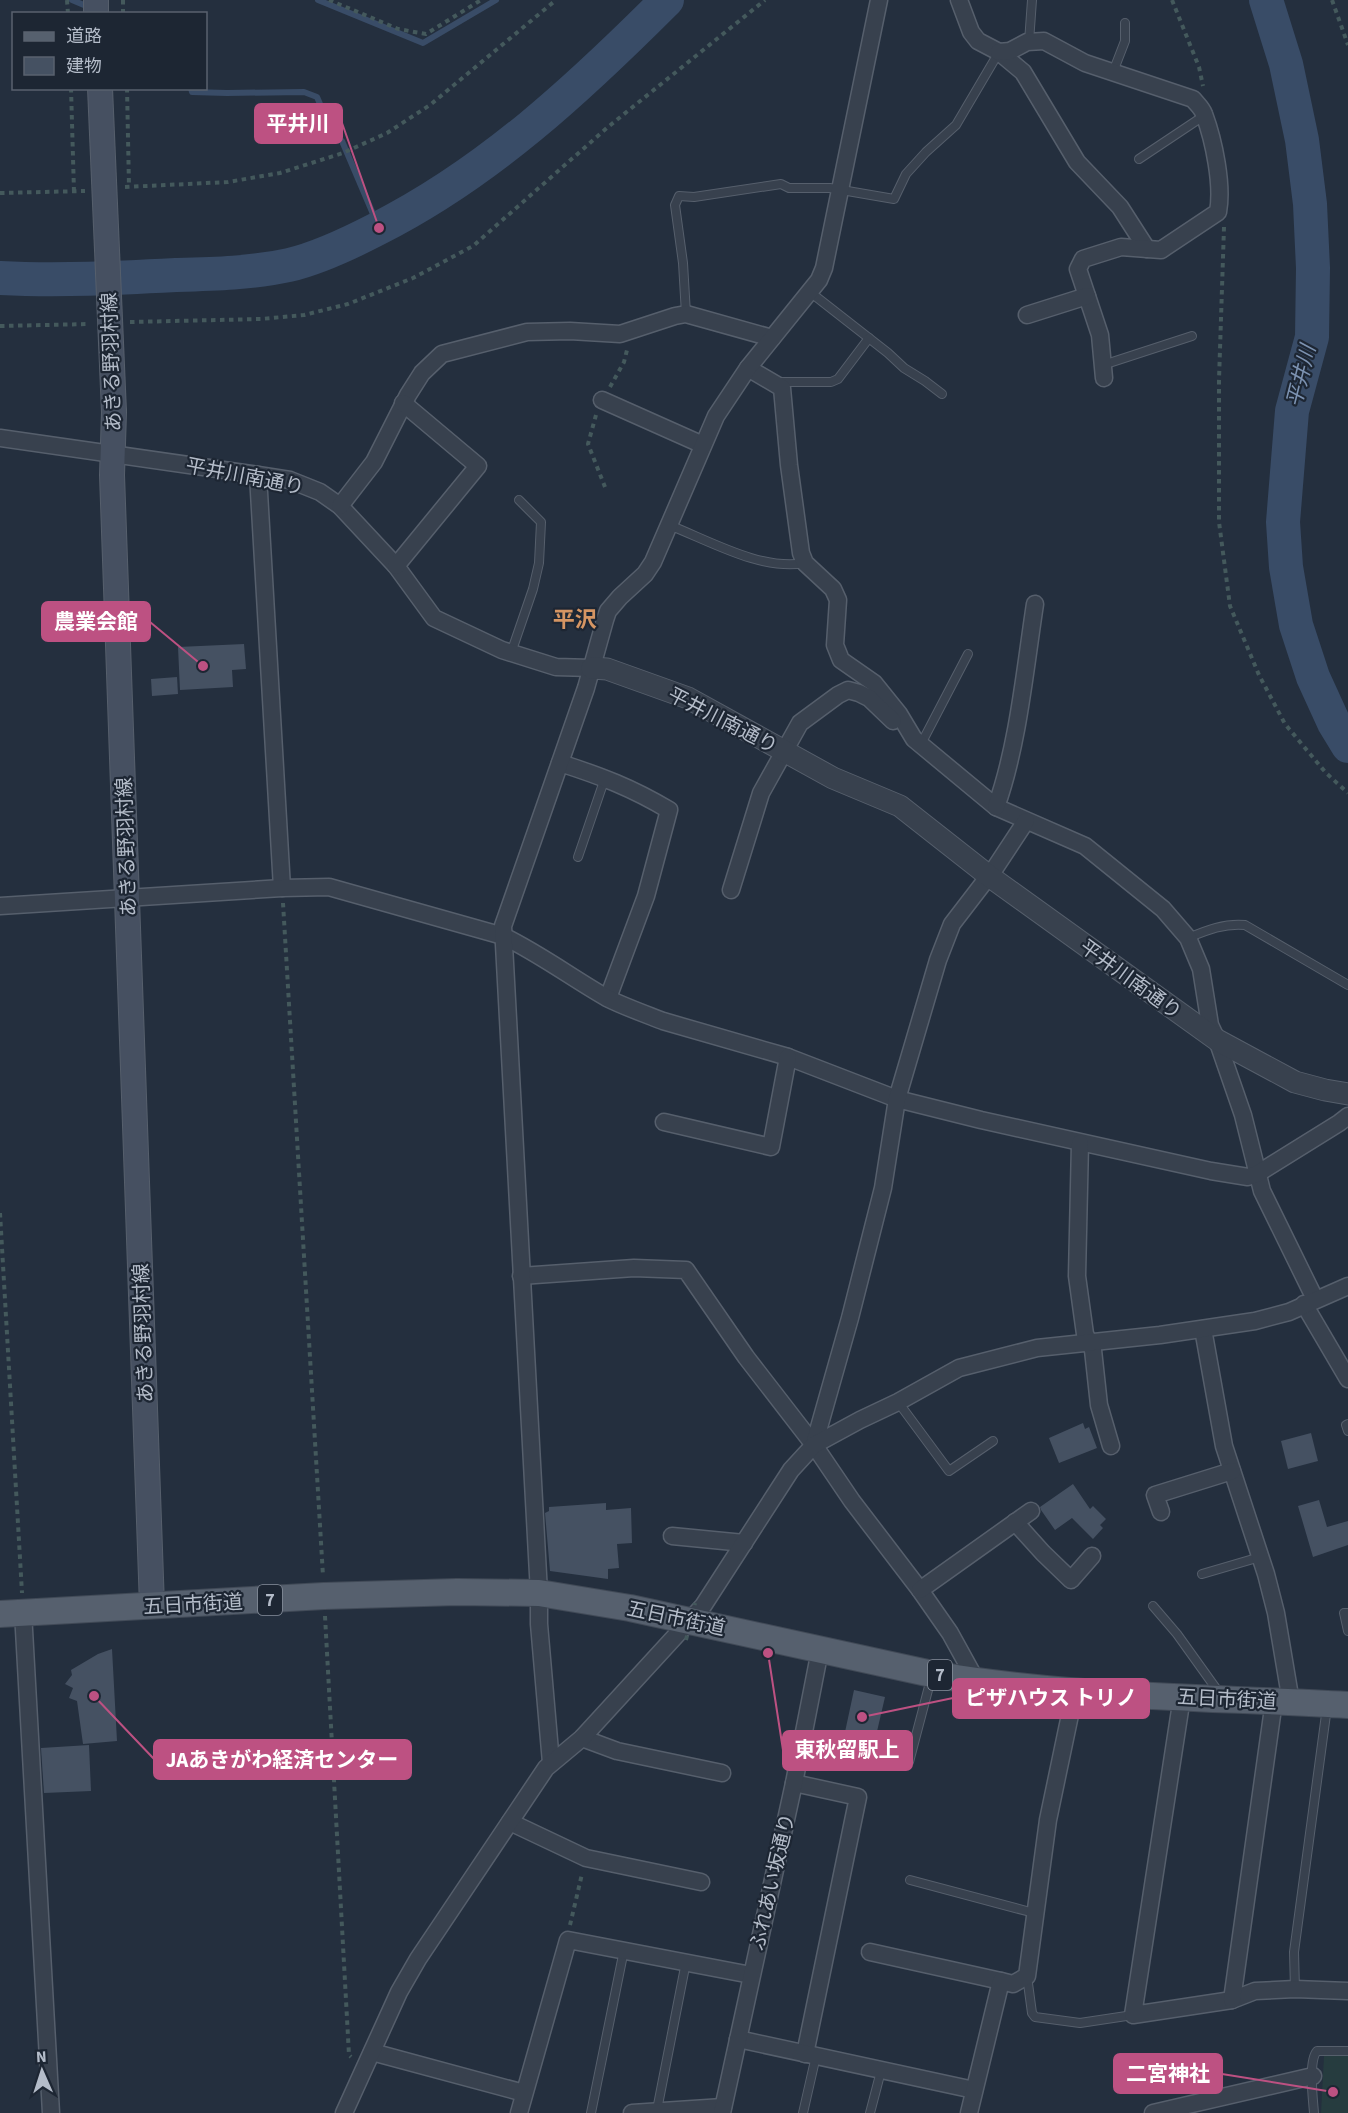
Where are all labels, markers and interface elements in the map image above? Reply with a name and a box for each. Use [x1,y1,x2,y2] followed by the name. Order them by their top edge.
[12,12,207,90] legend
[66,24,102,49] text: 道路
[66,54,102,79] text: 建物
[255,104,342,143] callout: 平井川
[267,109,330,139] text: 平井川
[96,292,128,432] street label: あきる野羽村線
[1279,340,1324,410] water label: 平井川
[183,452,306,502] street label: 平井川南通り
[42,602,150,641] callout: 農業会館
[553,604,597,636] district label: 平沢
[54,607,138,637] text: 農業会館
[663,681,782,761] street label: 平井川南通り
[111,777,143,917] street label: あきる野羽村線
[1074,933,1187,1026] street label: 平井川南通り
[128,1263,160,1403] street label: あきる野羽村線
[258,1585,282,1615] road number: 7
[142,1588,244,1622] street label: 五日市街道
[624,1595,728,1643] street label: 五日市街道
[928,1660,952,1690] road number: 7
[953,1679,1149,1718] callout: ピザハウス トリノ
[965,1683,1137,1713] text: ピザハウス トリノ
[1176,1683,1278,1717] street label: 五日市街道
[783,1731,912,1770] callout: 東秋留駅上
[795,1735,900,1765] text: 東秋留駅上
[154,1740,411,1779] callout: JAあきがわ経済センター
[166,1745,398,1775] text: JAあきがわ経済センター
[744,1811,802,1954] street label: ふれあい坂通り
[12,2041,72,2101] north arrow
[35,2046,47,2068] text: N
[1114,2054,1222,2093] callout: 二宮神社
[1126,2059,1210,2089] text: 二宮神社

